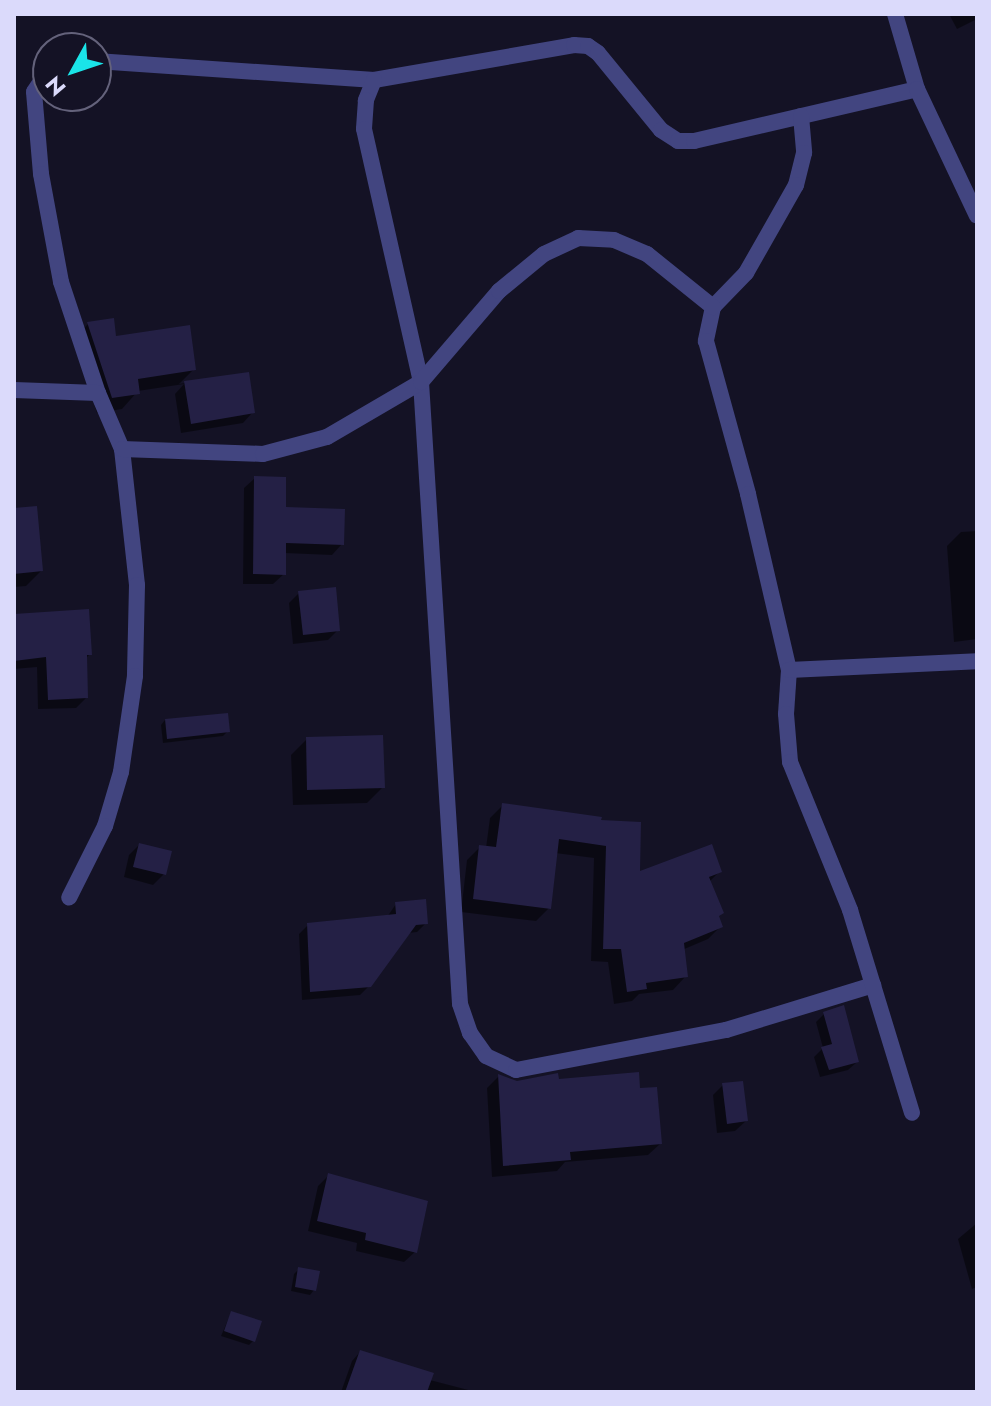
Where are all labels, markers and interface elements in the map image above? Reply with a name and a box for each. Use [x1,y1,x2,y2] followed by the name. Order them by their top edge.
[32,32,112,112] north arrow
[37,69,73,103] text: N

